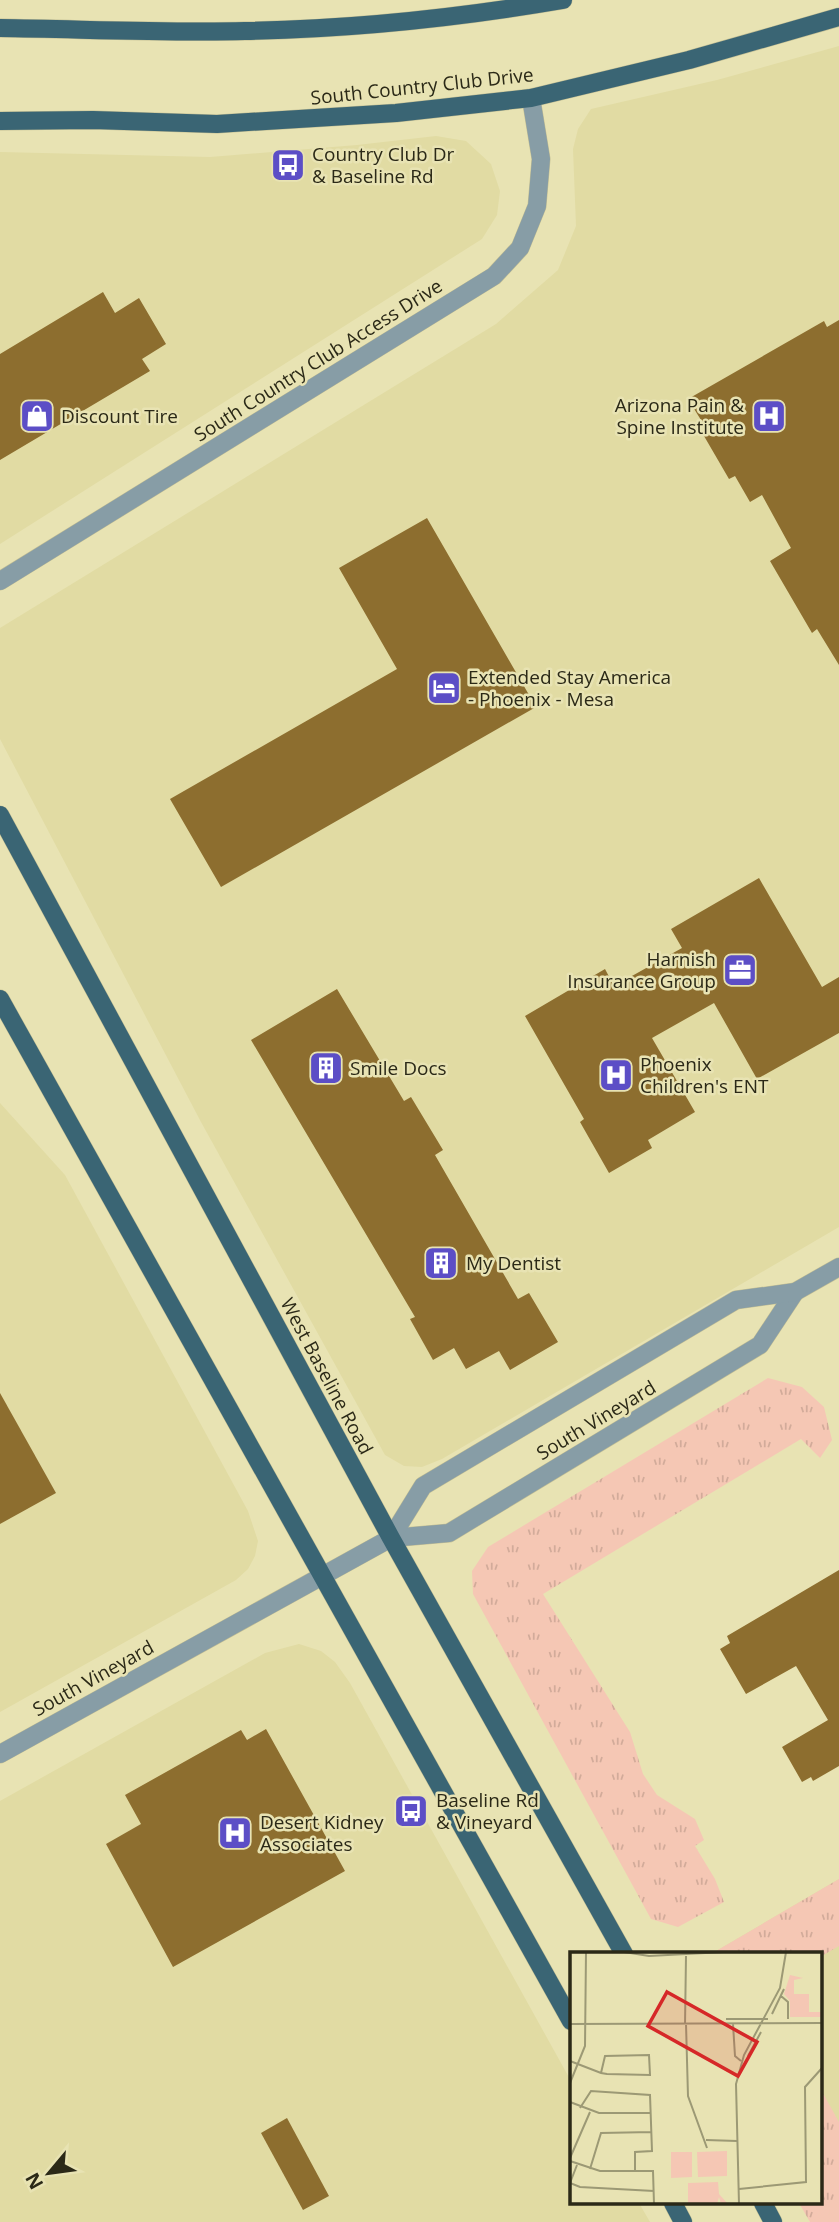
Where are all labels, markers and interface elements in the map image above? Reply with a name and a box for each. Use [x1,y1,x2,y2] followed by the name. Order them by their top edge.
[309,61,535,111] street label: South Country Club Drive
[312,141,454,189] place label: Country Club Dr & Baseline Rd
[269,146,307,184] bus stop icon: Country Club Dr & Baseline Rd
[189,273,447,447] street label: South Country Club Access Drive
[615,392,744,440] place label: Arizona Pain & Spine Institute
[18,397,56,435] shop icon: Discount Tire
[750,397,788,435] hospital icon: Arizona Pain & Spine Institute
[61,403,178,429] place label: Discount Tire
[468,664,671,712] place label: Extended Stay America - Phoenix - Mesa
[425,669,463,707] hotel icon: Extended Stay America - Phoenix - Mesa
[567,946,716,994] place label: Harnish Insurance Group
[721,951,759,989] office icon: Harnish Insurance Group
[307,1049,345,1087] building icon: Smile Docs
[640,1051,769,1099] place label: Phoenix Children's ENT
[350,1055,447,1081] place label: Smile Docs
[597,1056,635,1094] hospital icon: Phoenix Children's ENT
[422,1244,460,1282] building icon: My Dentist
[466,1250,561,1276] place label: My Dentist
[275,1293,379,1459] street label: West Baseline Road
[532,1374,660,1466] street label: South Vineyard
[28,1634,158,1722] street label: South Vineyard
[436,1787,539,1835] place label: Baseline Rd & Vineyard
[392,1792,430,1830] bus stop icon: Baseline Rd & Vineyard
[260,1809,384,1857] place label: Desert Kidney Associates
[216,1814,254,1852] hospital icon: Desert Kidney Associates
[570,1952,822,2204] inset map
[14,2138,84,2208] north arrow
[19,2168,49,2194] text: N

